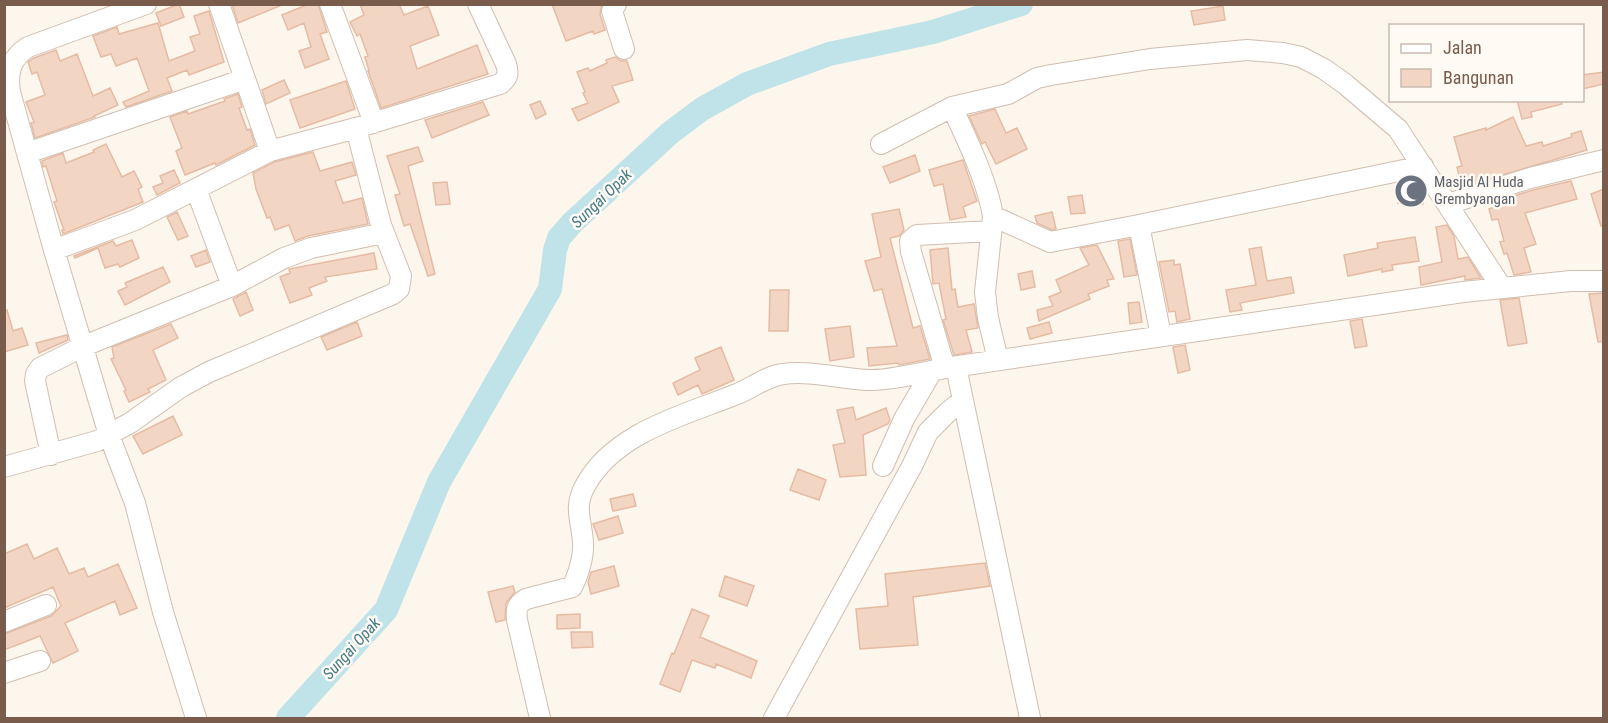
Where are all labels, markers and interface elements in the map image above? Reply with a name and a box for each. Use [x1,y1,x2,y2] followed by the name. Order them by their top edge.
[1389,24,1584,102] legend
[1443,37,1482,58] text: Jalan
[1443,67,1514,88] text: Bangunan
[567,164,636,232] water label: Sungai Opak
[1393,173,1429,209] mosque icon: Masjid Al Huda Grembyangan
[1434,173,1524,208] place label: Masjid Al Huda Grembyangan
[319,613,385,683] water label: Sungai Opak

